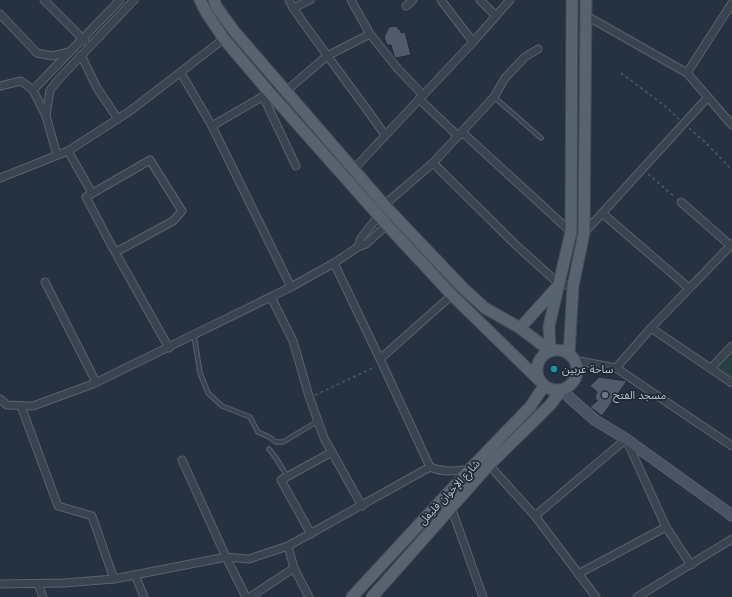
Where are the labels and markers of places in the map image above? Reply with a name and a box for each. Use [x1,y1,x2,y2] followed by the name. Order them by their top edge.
[562,362,614,376] place label: ساحة عربين
[549,364,559,374] marker: ساحة عربين
[613,388,666,403] place label: مسجد الفتح
[600,390,610,400] marker: مسجد الفتح

